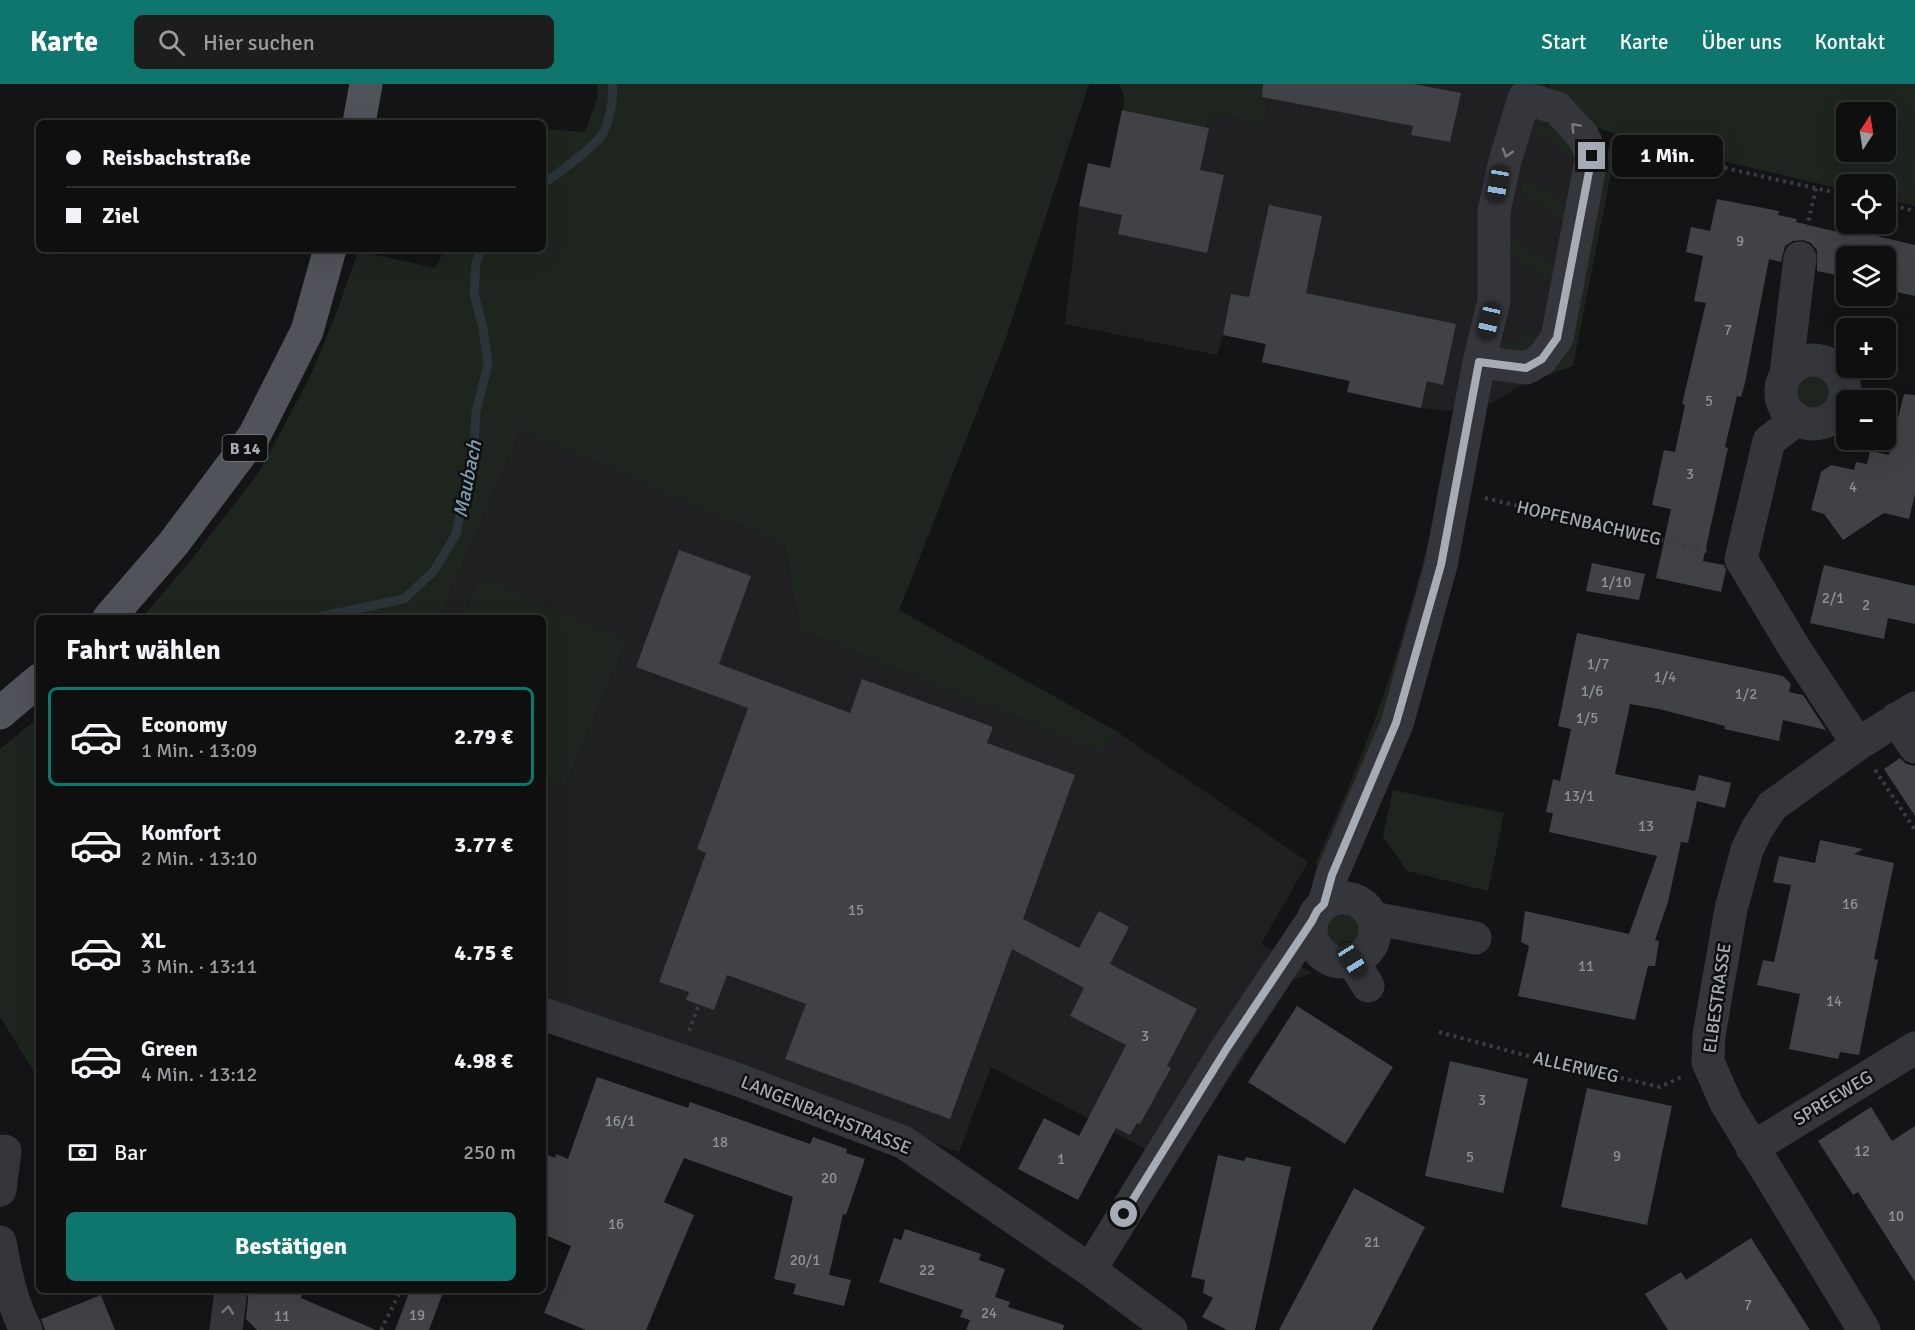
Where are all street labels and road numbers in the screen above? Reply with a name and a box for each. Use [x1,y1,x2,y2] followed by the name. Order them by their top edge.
[222,435,268,461] road number: B 14
[1515,496,1663,550] street label: HOPFENBACHWEG
[1698,942,1736,1054] street label: ELBESTRASSE
[1531,1046,1621,1088] street label: ALLERWEG
[1789,1066,1877,1130] street label: SPREEWEG
[738,1071,914,1159] street label: LANGENBACHSTRASSE

